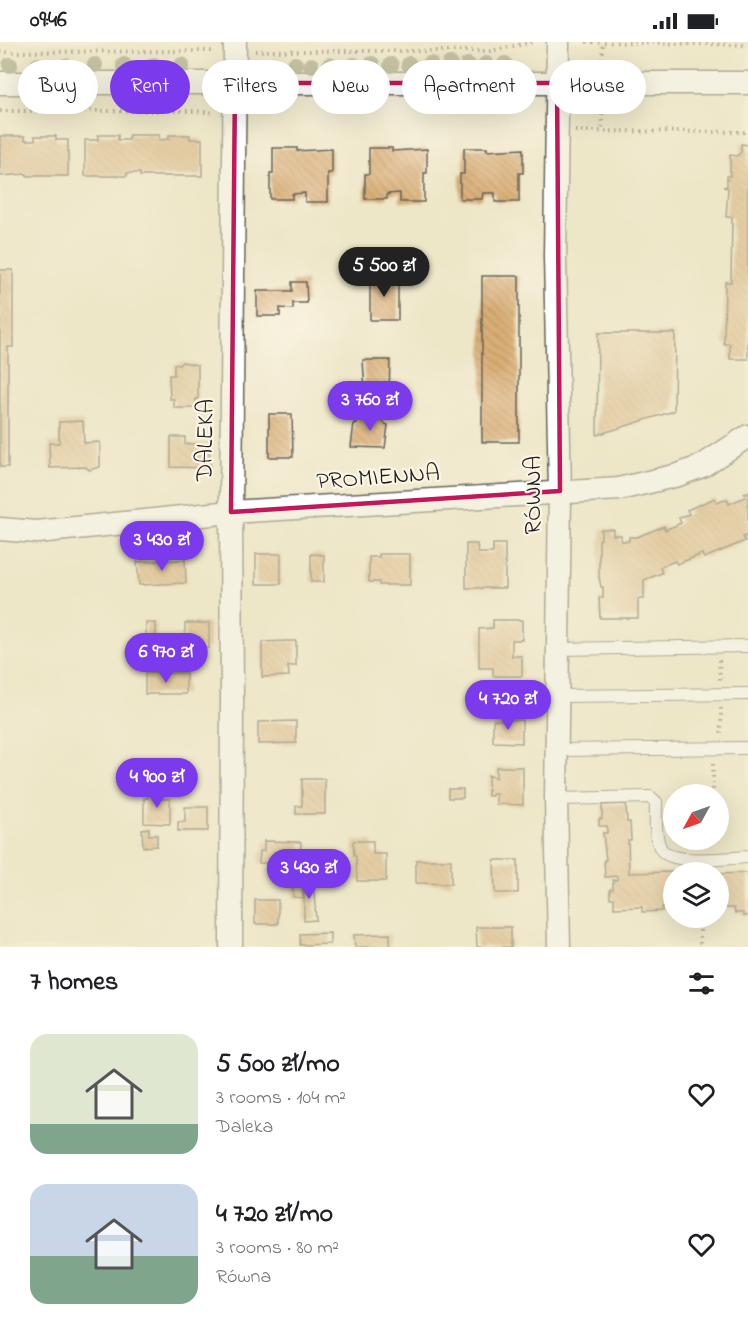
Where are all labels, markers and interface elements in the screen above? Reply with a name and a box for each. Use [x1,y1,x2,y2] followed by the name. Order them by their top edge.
[30,5,67,37] text: 09:46
[18,60,98,114] chip: Buy
[110,60,190,114] chip: Rent
[202,60,299,114] chip: Filters
[311,60,390,114] chip: New
[402,60,537,114] chip: Apartment
[549,60,646,114] chip: House
[322,247,446,298] pin: 5 500 zł
[352,252,416,281] text: 5 500 zł
[308,381,432,432] pin: 3 760 zł
[342,386,398,415] text: 3 760 zł
[188,399,225,482] street label: DALEKA
[517,456,552,534] street label: RÓWNA
[315,457,441,500] street label: PROMIENNA
[100,521,224,572] pin: 3 430 zł
[134,526,190,555] text: 3 430 zł
[104,633,228,684] pin: 6 970 zł
[139,638,193,667] text: 6 970 zł
[446,680,570,731] pin: 4 720 zł
[479,685,537,714] text: 4 720 zł
[95,758,219,809] pin: 4 900 zł
[130,763,184,792] text: 4 900 zł
[663,784,729,850] north arrow
[663,784,729,928] map controls
[247,849,371,900] pin: 3 430 zł
[281,854,337,883] text: 3 430 zł
[663,862,729,928] button: layers
[30,964,118,1002] text: 7 homes
[685,967,718,1000] icon: filters
[216,1046,340,1084] text: 5 500 zł/mo
[78,1058,150,1130] icon: home
[685,1078,718,1111] icon: heart
[216,1084,346,1113] text: 3 rooms · 104 m²
[216,1113,273,1142] text: Daleka
[216,1196,333,1234] text: 4 720 zł/mo
[78,1208,150,1280] icon: home
[685,1228,718,1261] icon: heart
[216,1234,339,1263] text: 3 rooms · 80 m²
[216,1263,271,1292] text: Równa

